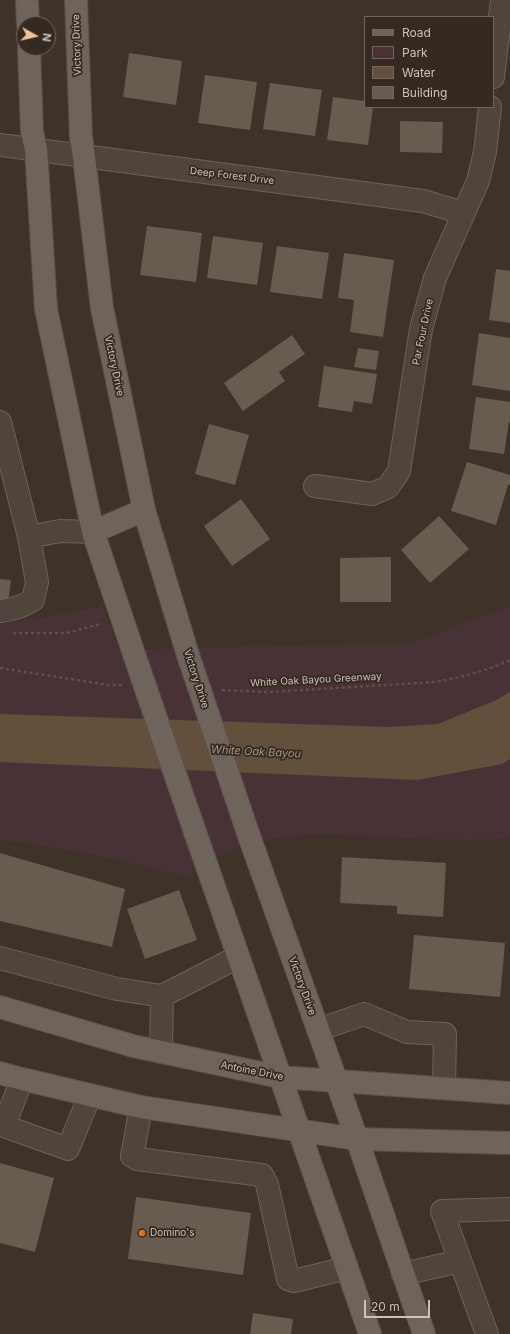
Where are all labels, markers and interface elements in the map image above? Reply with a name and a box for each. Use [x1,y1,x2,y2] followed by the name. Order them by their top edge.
[70,14,84,76] street label: Victory Drive
[16,16,56,56] north arrow
[364,16,494,108] legend
[402,25,431,40] text: Road
[39,32,54,43] text: N
[402,45,428,60] text: Park
[402,65,435,80] text: Water
[402,85,447,100] text: Building
[189,165,275,187] street label: Deep Forest Drive
[410,298,436,366] street label: Par Four Drive
[102,335,126,397] street label: Victory Drive
[181,648,211,710] street label: Victory Drive
[250,671,382,689] street label: White Oak Bayou Greenway
[211,743,301,761] water label: White Oak Bayou
[286,955,318,1017] street label: Victory Drive
[220,1059,284,1083] street label: Antoine Drive
[150,1227,194,1239] place label: Domino's
[137,1228,147,1238] marker: Domino's
[366,1292,432,1318] scale bar
[371,1299,400,1314] text: 20 m

